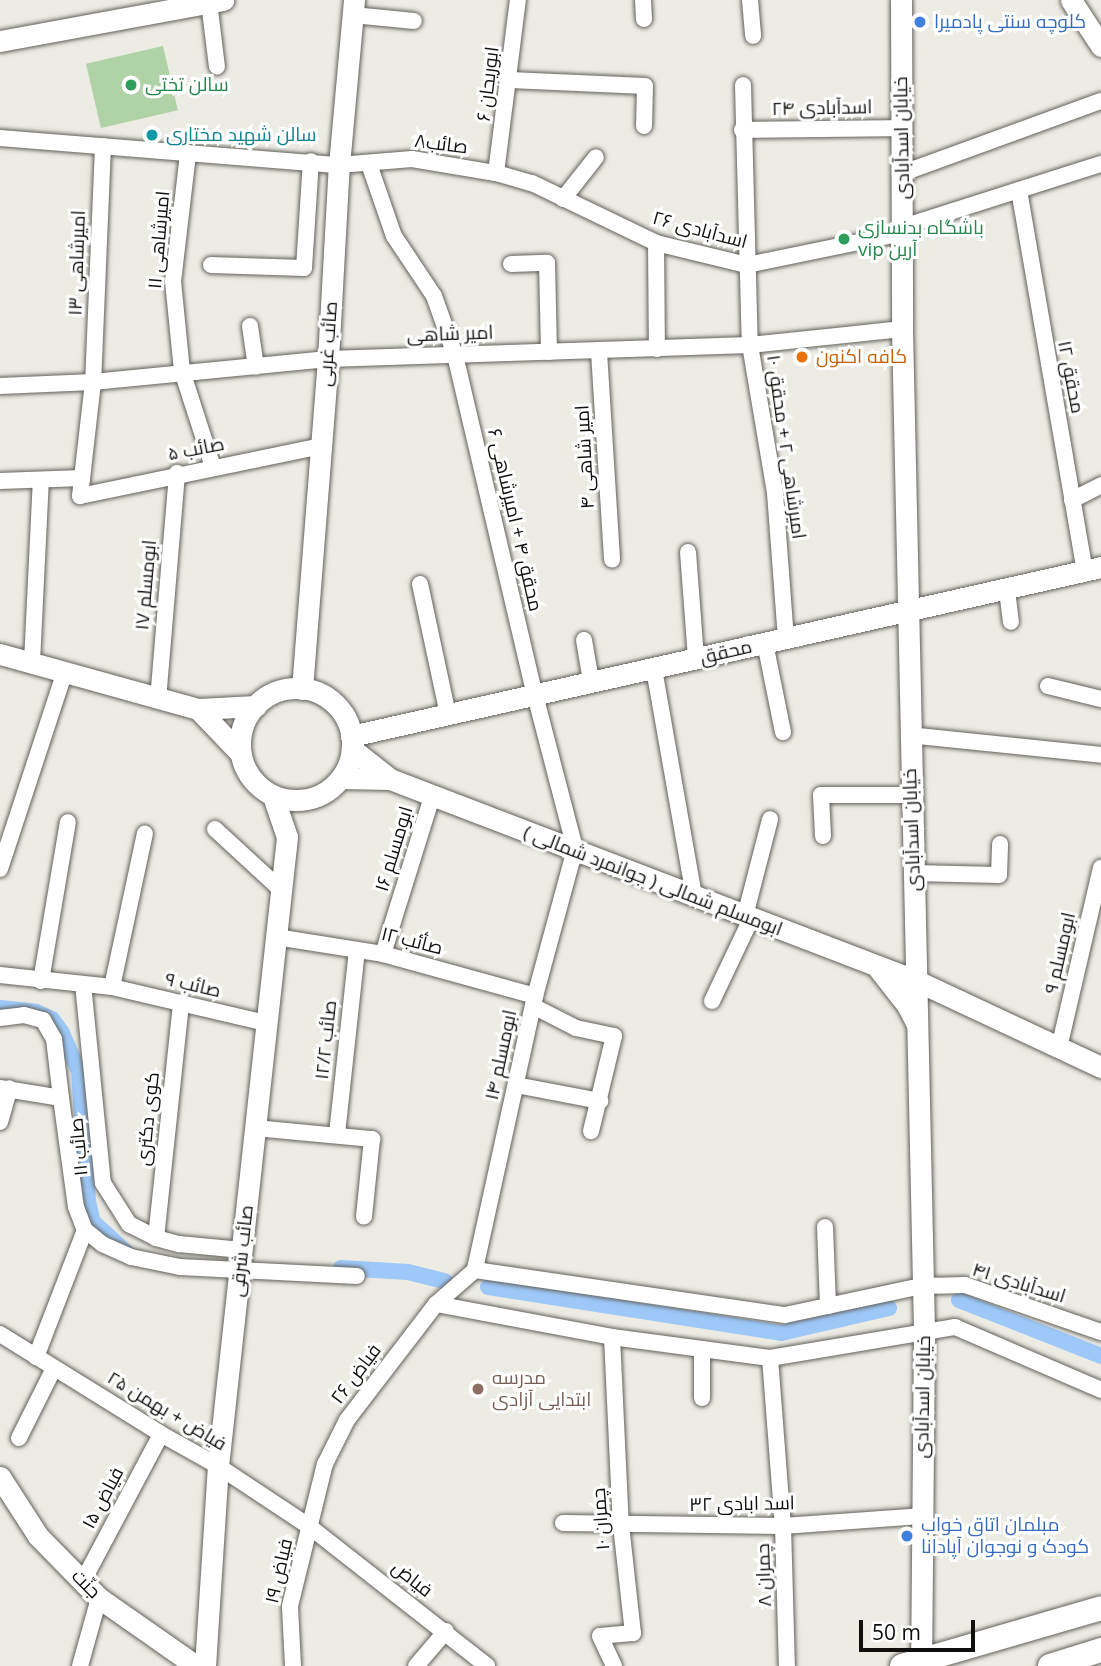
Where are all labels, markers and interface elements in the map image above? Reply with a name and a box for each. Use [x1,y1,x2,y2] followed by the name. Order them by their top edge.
[934,11,1086,33] place label: کلوچه سنتی پادمیرا
[912,14,928,30] marker: کلوچه سنتی پادمیرا
[472,45,504,123] street label: ابوریحان ۶
[145,74,229,96] place label: سالن تختی
[890,76,914,200] street label: خیابان اسدآبادی
[123,77,139,93] marker: سالن تختی
[772,96,872,120] street label: اسدآبادی ۲۴
[166,124,317,146] place label: سالن شهید مختاری
[144,127,160,143] marker: سالن شهید مختاری
[413,129,469,159] street label: صائب۸
[143,190,175,290] street label: امیرشاهی ۱۱
[650,206,750,254] street label: اسدآبادی ۲۶
[64,210,90,316] street label: امیرشاهی ۱۳
[858,217,984,261] place label: باشگاه بدنسازی vip آرین
[836,231,852,247] marker: باشگاه بدنسازی vip آرین
[314,301,342,387] street label: صائب غربی
[406,321,494,347] street label: امیر شاهی
[1053,339,1089,415] street label: محقق ۱۲
[816,346,907,368] place label: کافه اکنون
[794,349,810,365] marker: کافه اکنون
[762,353,810,541] street label: امیرشاهی ۲ + محقق ۱۰
[571,404,599,510] street label: امیر شاهی ۴
[483,426,547,614] street label: محقق ۴ + امیرشاهی ۶
[166,432,226,466] street label: صائب ۵
[131,539,161,631] street label: ابومسلم ۱۷
[698,635,754,669] street label: محقق
[898,768,926,892] street label: خیابان اسدآبادی
[370,804,418,894] street label: ابومسلم ۱۶
[520,821,786,941] street label: ابومسلم شمالی ( جوانمرد شمالی )
[1040,910,1080,996] street label: ابومسلم ۹
[379,922,445,960] street label: صأئب ۱۲
[163,968,223,1002] street label: صائب ۹
[311,999,341,1081] street label: صائب ۱۲/۲
[480,1008,522,1102] street label: ابومسلم ۱۴
[132,1071,164,1167] street label: کوی دکتری
[65,1117,93,1177] street label: صائب ۱۱
[226,1204,258,1298] street label: صائب شرقی
[970,1258,1068,1308] street label: اسدآبادی ۴۱
[911,1335,935,1459] street label: خیابان اسدآبادی
[326,1339,386,1409] street label: فیاض ۲۶
[103,1366,231,1456] street label: فیاض + بهمن ۲۵
[492,1367,591,1411] place label: مدرسه ابتدایی آزادی
[470,1381,486,1397] marker: مدرسه ابتدایی آزادی
[77,1463,129,1533] street label: فیاض ۱۵
[587,1487,615,1551] street label: چمران ۱۰
[689,1492,795,1516] street label: اسد ابادی ۳۲
[921,1514,1089,1558] place label: مبلمان اتاق خواب کودک و نوجوان آپادانا
[899,1528,915,1544] marker: مبلمان اتاق خواب کودک و نوجوان آپادانا
[260,1536,298,1606] street label: فیاض ۱۹
[751,1543,777,1607] street label: چمران ۸
[387,1556,437,1602] street label: فیاض
[67,1565,105,1603] street label: جنّت
[863,1606,978,1650] scale bar
[872,1618,921,1646] text: 50 m

